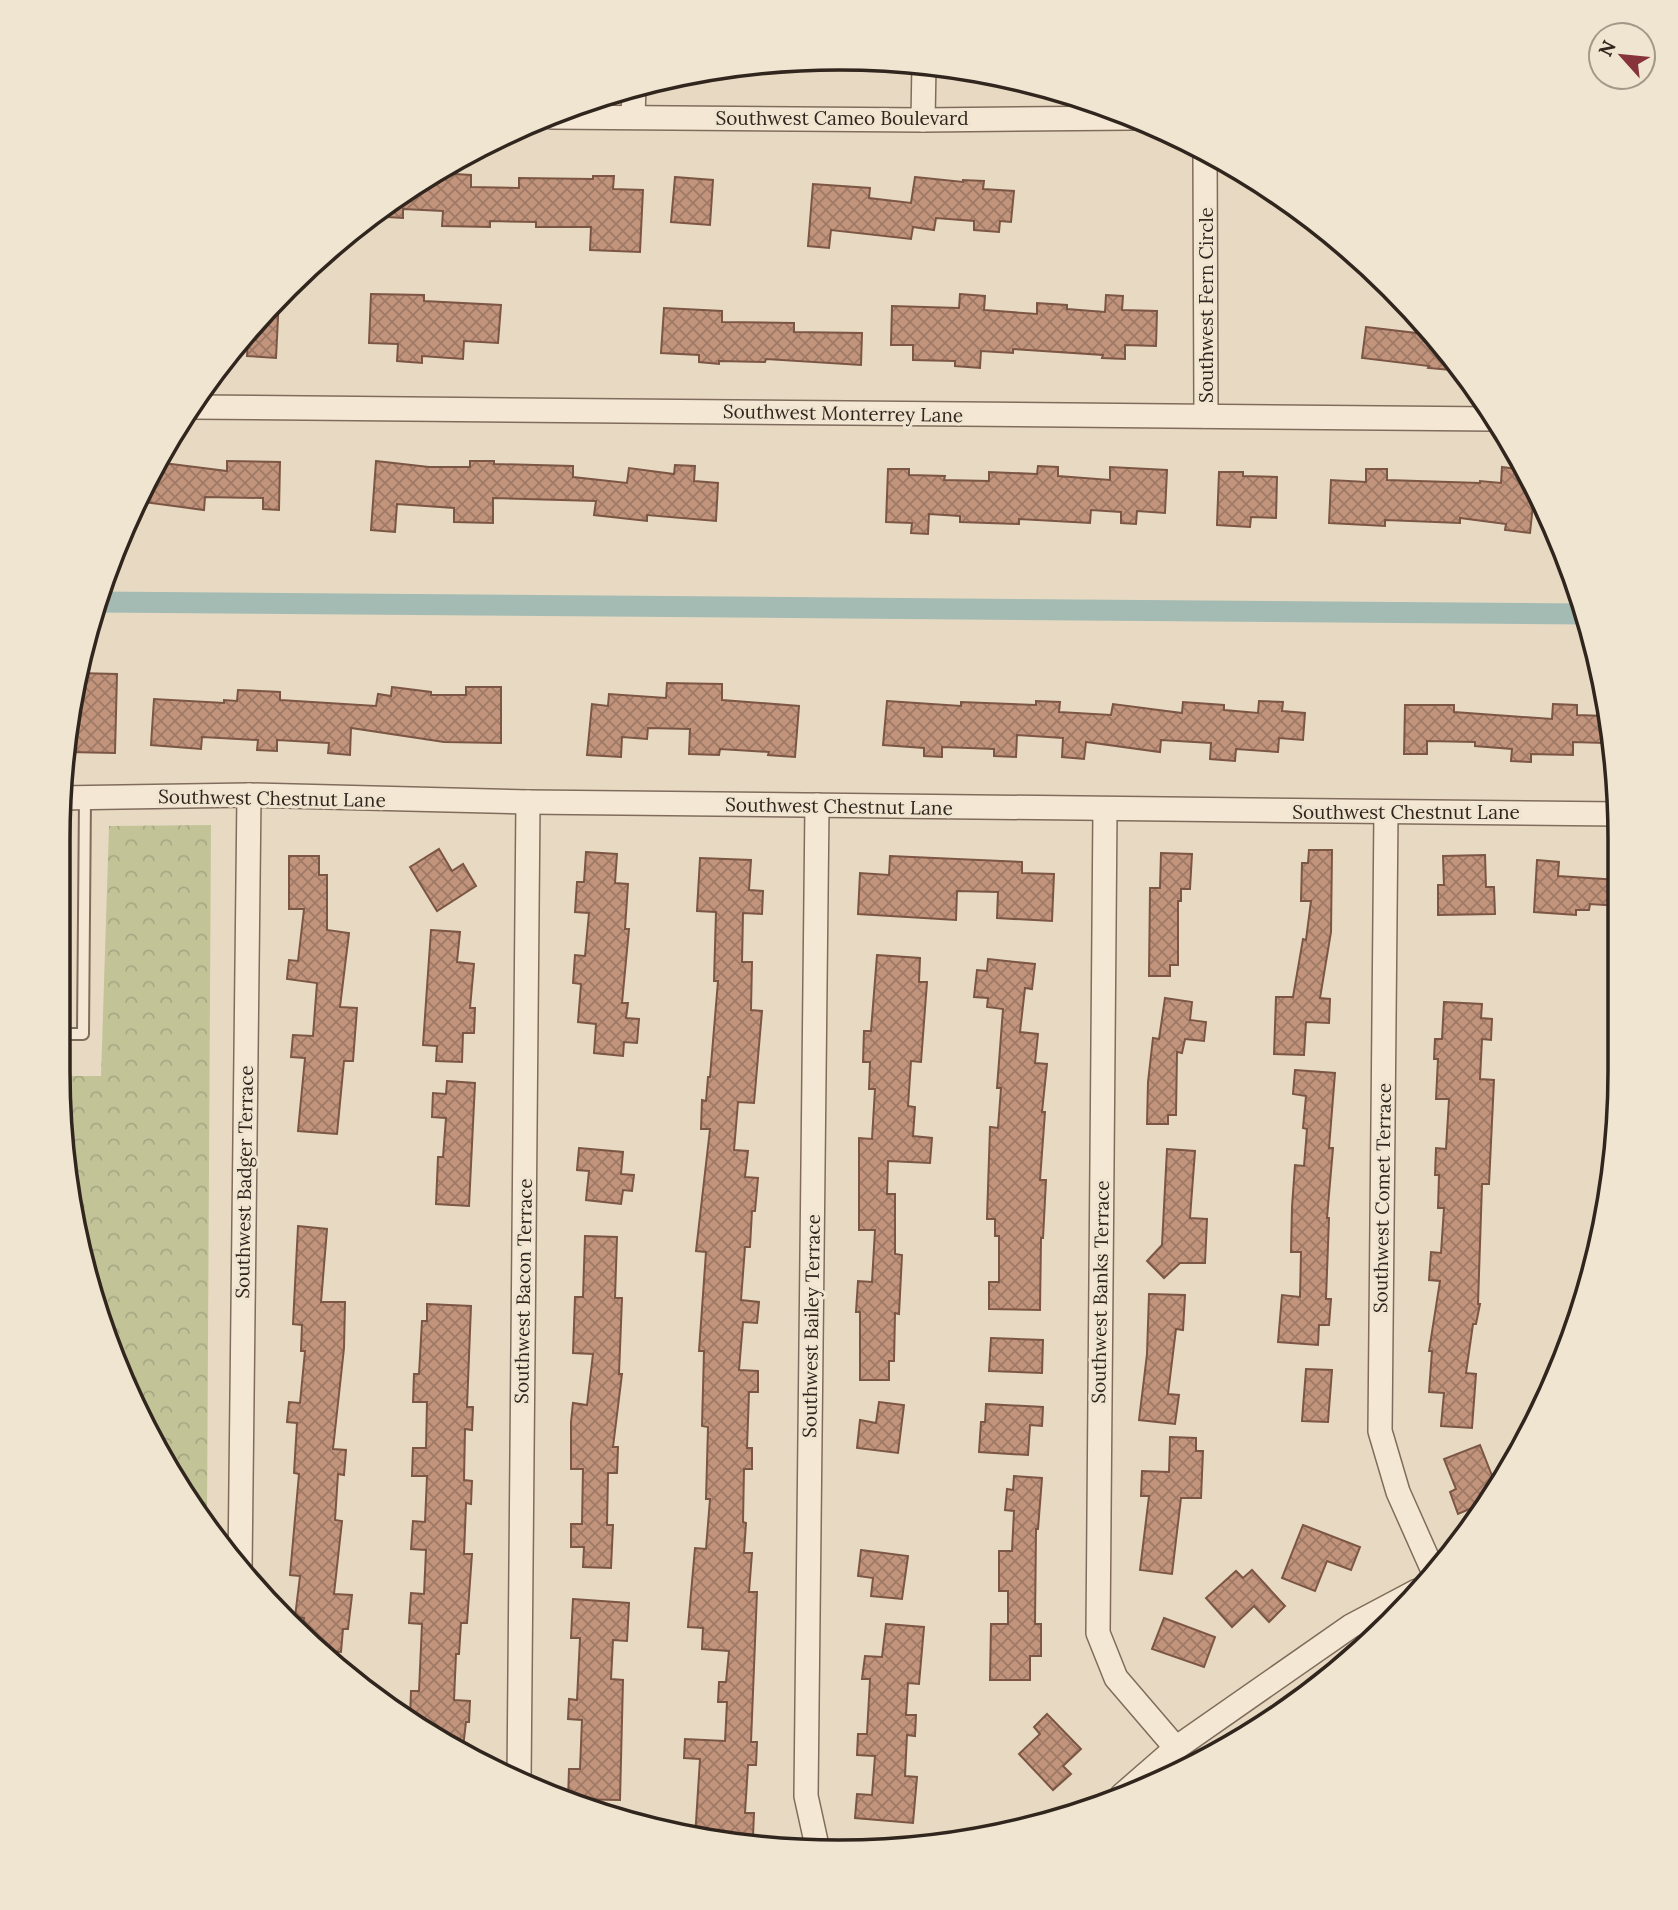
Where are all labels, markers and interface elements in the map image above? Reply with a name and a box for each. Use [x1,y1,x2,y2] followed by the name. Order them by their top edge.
[1587,21,1657,91] north arrow
[1593,36,1621,60] text: N
[715,106,969,130] street label: Southwest Cameo Boulevard
[1194,207,1218,403] street label: Southwest Fern Circle
[723,399,963,427] street label: Southwest Monterrey Lane
[158,784,386,812] street label: Southwest Chestnut Lane
[725,792,953,820] street label: Southwest Chestnut Lane
[1292,800,1520,824] street label: Southwest Chestnut Lane
[230,1065,258,1299] street label: Southwest Badger Terrace
[1368,1083,1396,1313] street label: Southwest Comet Terrace
[509,1178,537,1404] street label: Southwest Bacon Terrace
[1086,1180,1114,1404] street label: Southwest Banks Terrace
[797,1214,825,1438] street label: Southwest Bailey Terrace

